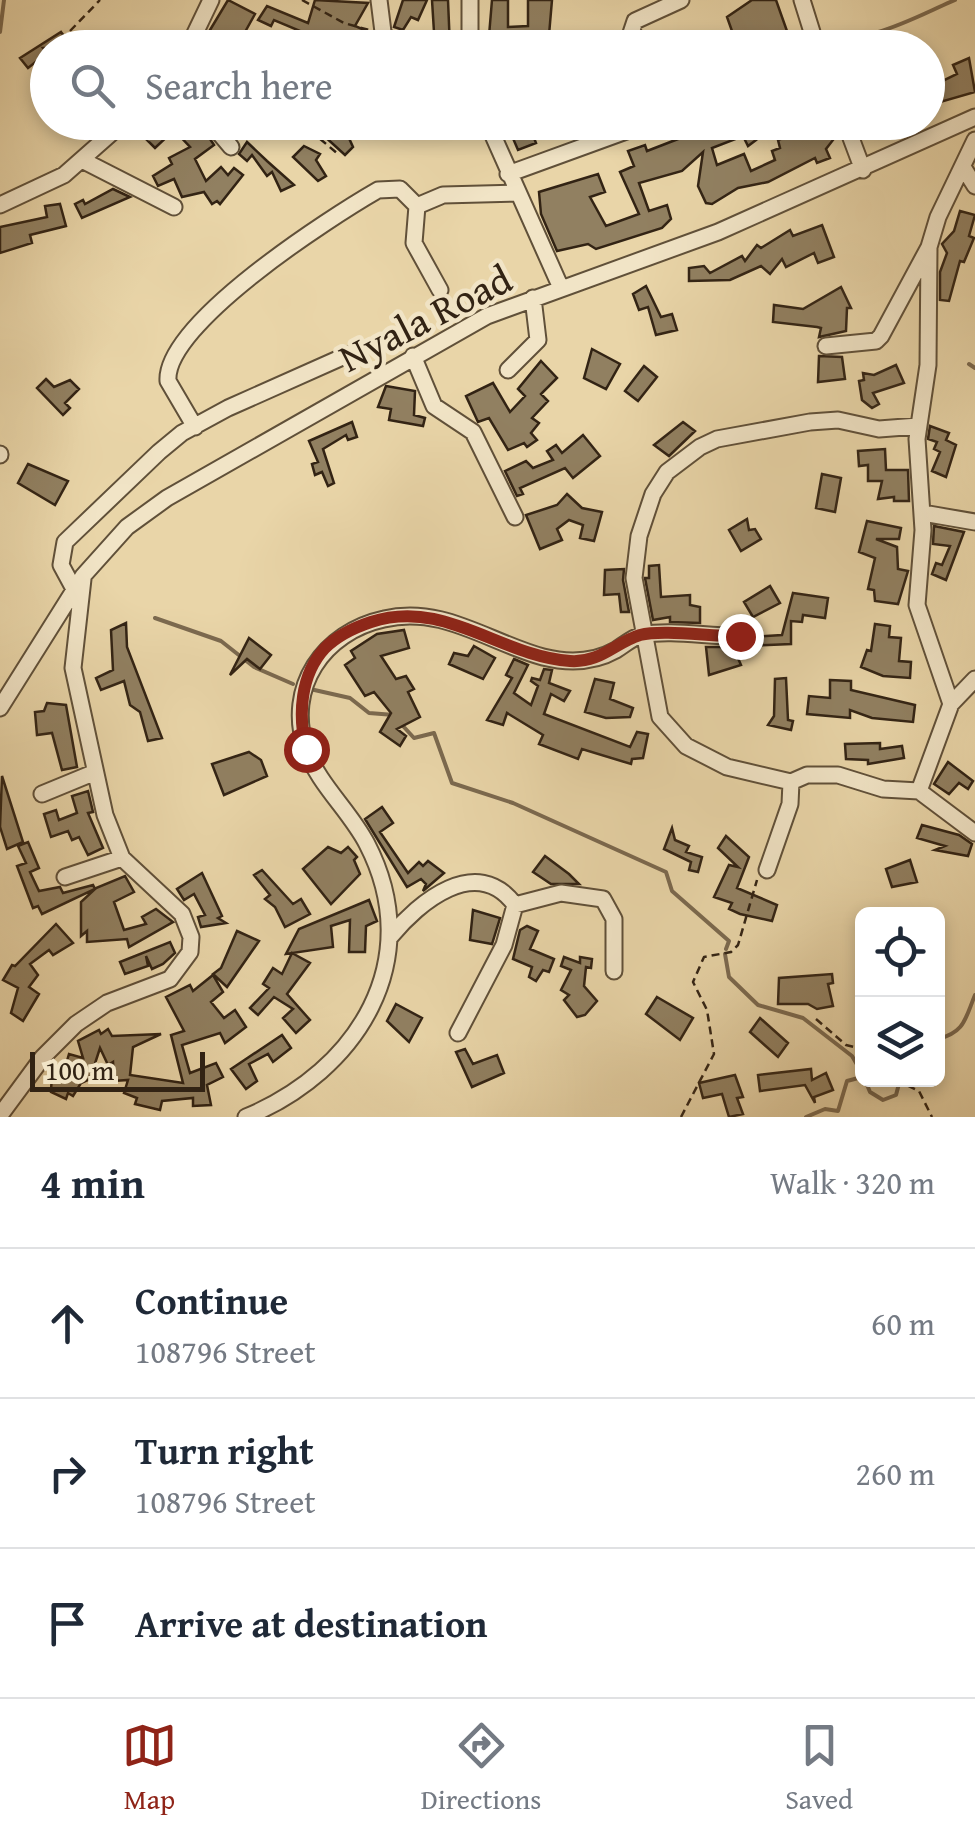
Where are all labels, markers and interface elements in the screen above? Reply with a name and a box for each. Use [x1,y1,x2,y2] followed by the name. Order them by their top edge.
[30,30,945,140] search box
[145,57,333,113] text: Search here
[65,58,120,113] icon: search
[328,249,522,386] street label: Nyala Road
[718,614,764,660] route end
[284,727,330,773] route start
[855,907,945,1087] map controls
[855,907,945,997] button: locate
[855,997,945,1087] button: layers
[30,1047,205,1092] scale bar
[45,1049,114,1090] text: 100 m
[40,1152,145,1213] text: 4 min
[770,1159,935,1206] text: Walk · 320 m
[135,1272,288,1328] text: Continue
[40,1296,95,1351] icon: ahead
[871,1300,935,1347] text: 60 m
[135,1328,315,1375] text: 108796 Street
[135,1422,314,1478] text: Turn right
[40,1446,95,1501] icon: right
[856,1450,935,1497] text: 260 m
[135,1478,315,1525] text: 108796 Street
[135,1595,488,1651] text: Arrive at destination
[40,1596,95,1651] icon: arrive
[122,1718,177,1819] tab: Map
[421,1718,541,1819] tab: Directions
[785,1718,853,1819] tab: Saved

